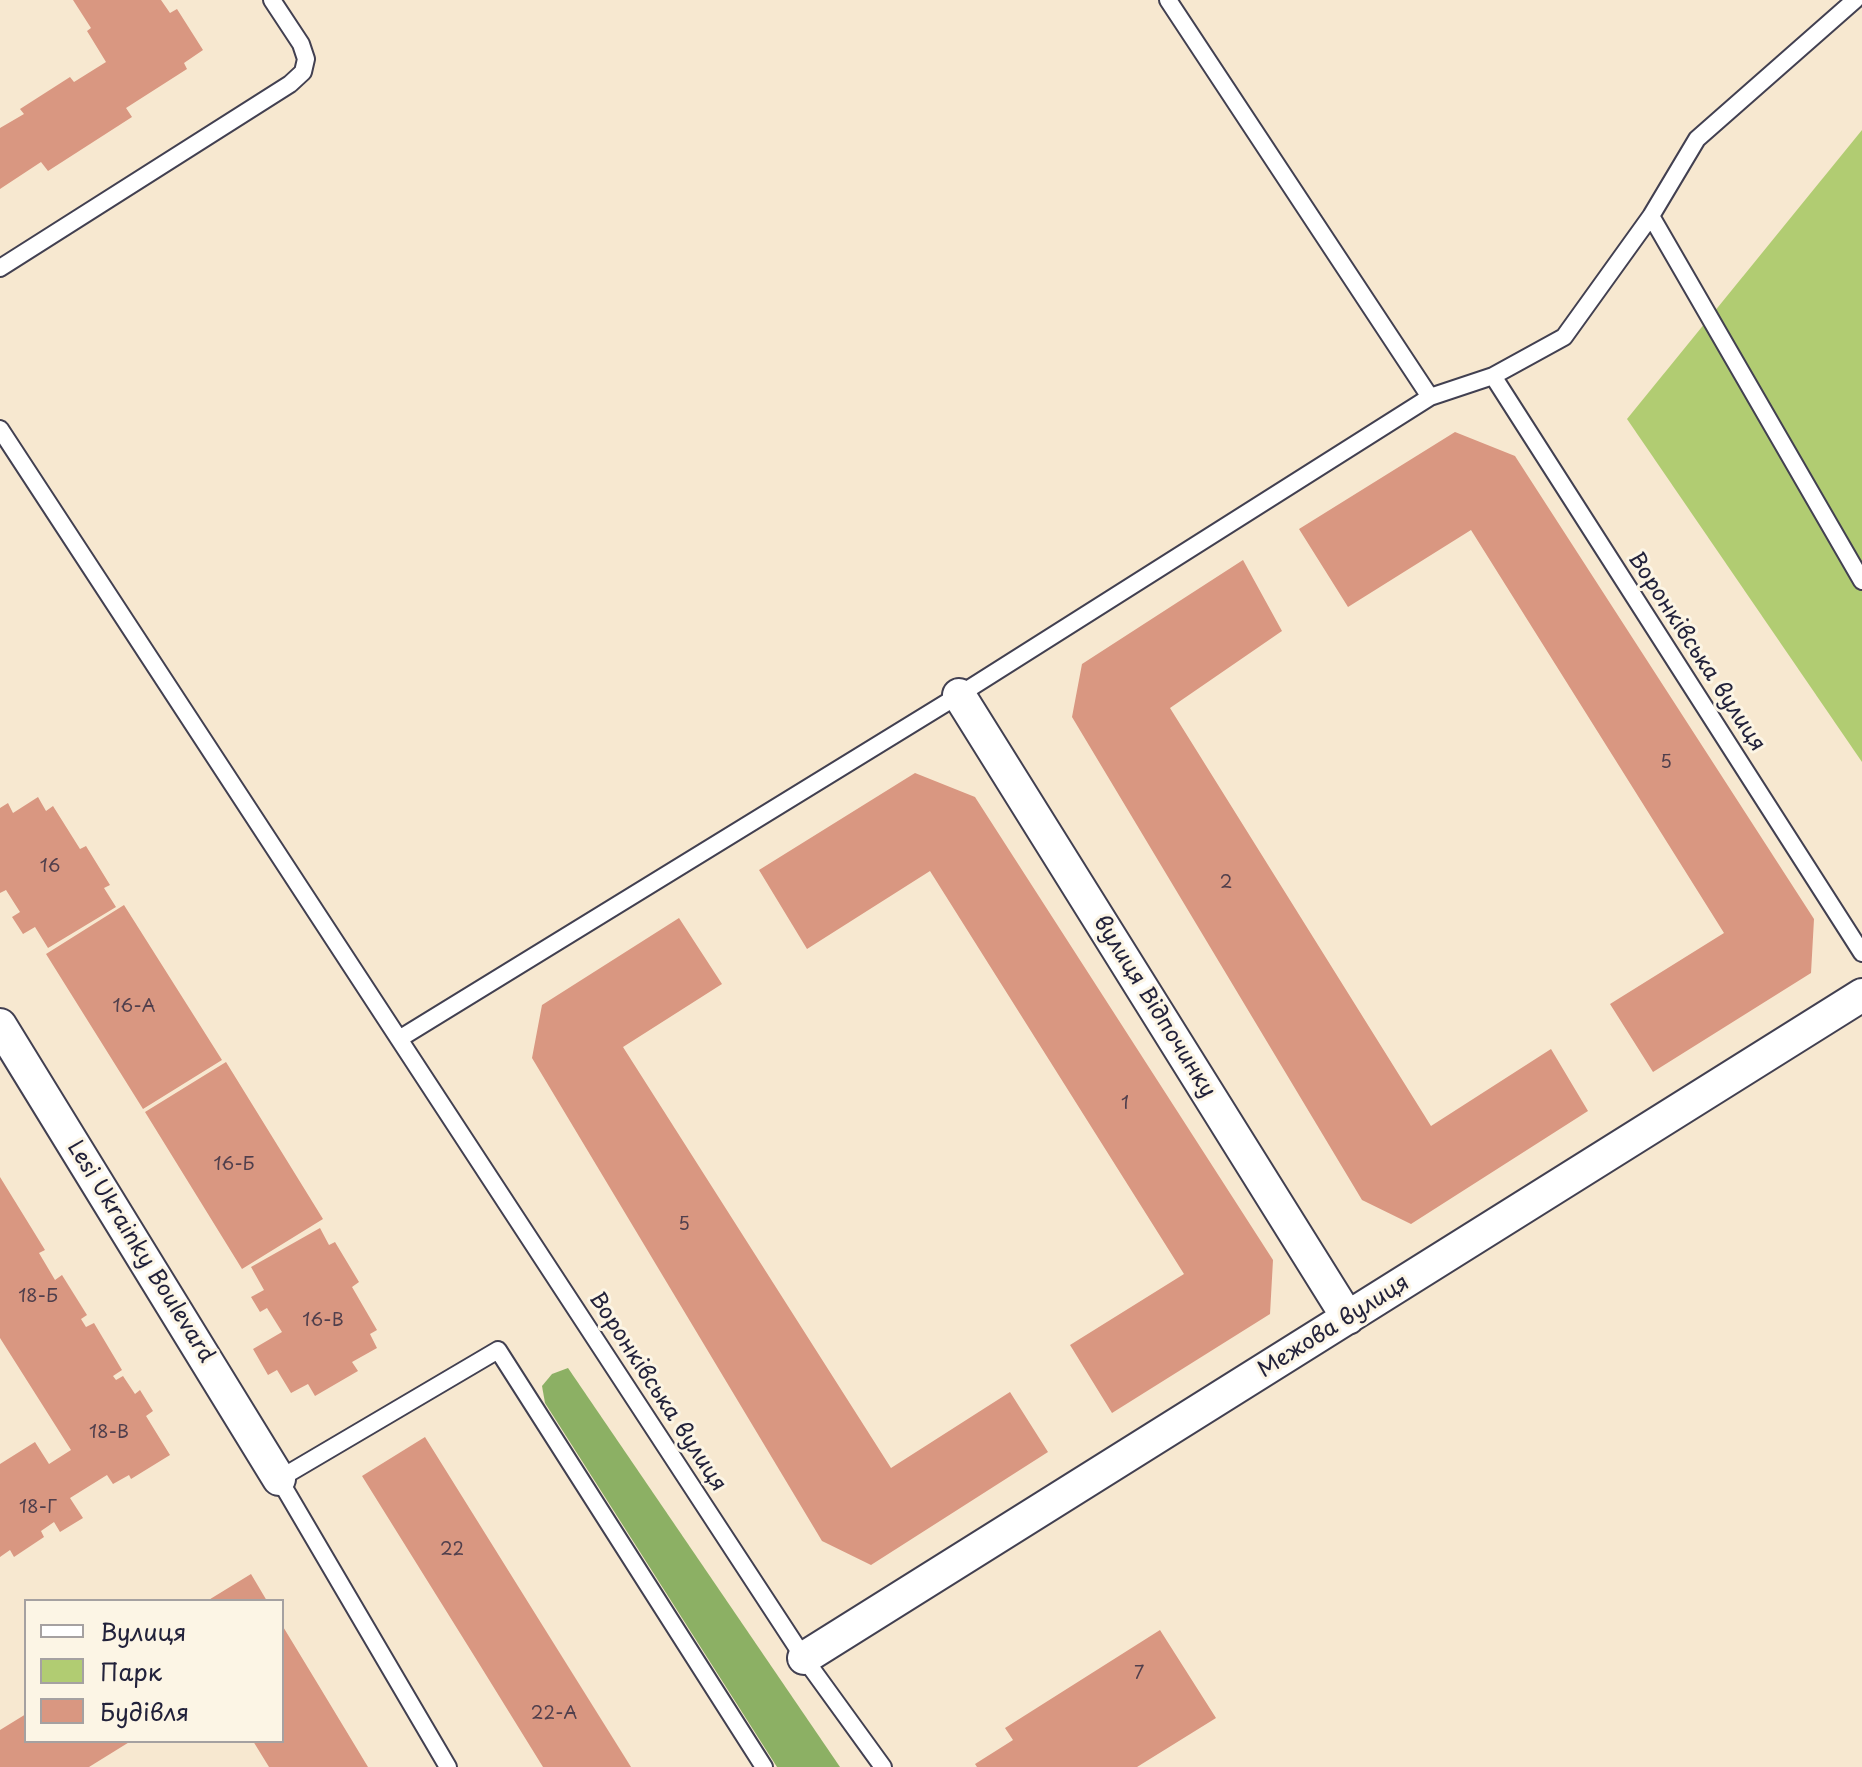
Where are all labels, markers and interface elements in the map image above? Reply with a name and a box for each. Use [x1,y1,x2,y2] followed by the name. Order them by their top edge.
[1622,547,1770,757] street label: Воронківська вулиця
[1660,752,1672,774] house number: 5
[40,856,60,878] house number: 16
[1220,872,1232,894] house number: 2
[1087,911,1221,1103] street label: вулиця Відпочинку
[113,996,155,1018] house number: 16-А
[1121,1093,1129,1115] house number: 1
[61,1136,219,1368] street label: Lesi Ukrainky Boulevard
[213,1154,255,1176] house number: 16-Б
[678,1214,690,1236] house number: 5
[1254,1270,1414,1384] street label: Межова вулиця
[18,1286,58,1308] house number: 18-Б
[583,1287,731,1497] street label: Воронківська вулиця
[302,1310,344,1332] house number: 16-В
[89,1422,129,1444] house number: 18-В
[19,1497,57,1519] house number: 18-Г
[440,1539,464,1561] house number: 22
[24,1599,284,1743] legend
[100,1613,186,1649] text: Вулиця
[100,1653,162,1689] text: Парк
[1134,1663,1144,1685] house number: 7
[100,1693,189,1729] text: Будівля
[531,1703,577,1725] house number: 22-А

